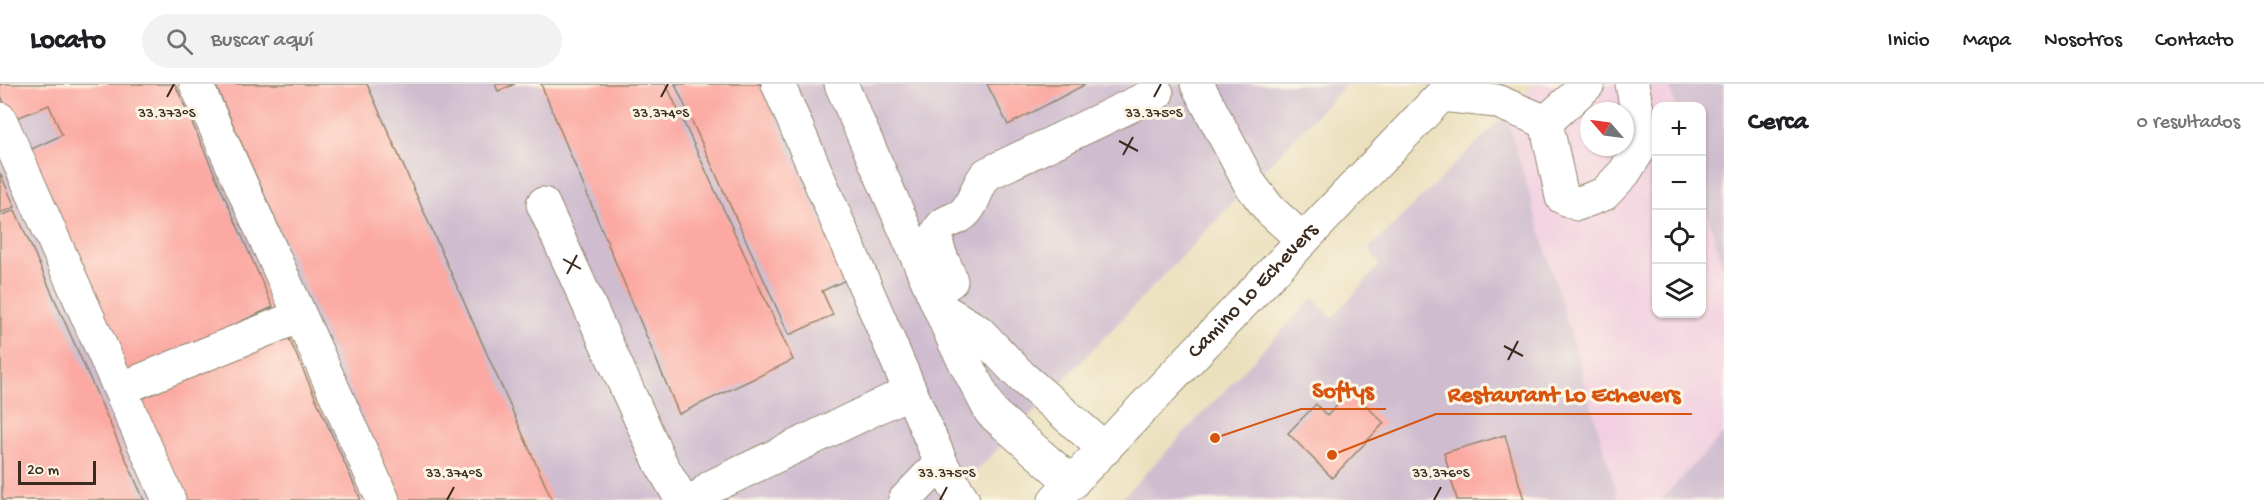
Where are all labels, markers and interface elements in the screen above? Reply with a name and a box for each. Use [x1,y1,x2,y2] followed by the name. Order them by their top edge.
[142,14,562,68] search box
[30,25,106,58] text: Locato
[163,25,196,58] icon: search
[211,28,314,54] text: Buscar aquí
[1888,29,1930,54] text: Inicio
[1963,29,2011,54] text: Mapa
[2044,29,2122,54] text: Nosotros
[2155,29,2234,54] text: Contacto
[1580,102,1634,156] north arrow
[1652,102,1706,318] map controls
[1652,102,1706,156] button: +
[137,105,196,123] text: 33.373°S
[632,105,689,123] text: 33.374°S
[1124,105,1183,123] text: 33.375°S
[1748,108,1808,139] text: Cerca
[2137,112,2240,135] text: 0 resultados
[1652,156,1706,210] button: −
[1652,210,1706,264] button: locate
[1183,218,1325,365] street label: Camino Lo Echevers
[1652,264,1706,318] button: layers
[1301,367,1386,409] callout: Softys
[1436,372,1692,414] callout: Restaurant Lo Echevers
[1312,378,1375,407] text: Softys
[1447,382,1681,411] text: Restaurant Lo Echevers
[18,458,96,486] scale bar
[27,462,59,481] text: 20 m
[425,465,482,483] text: 33.374°S
[917,465,976,483] text: 33.375°S
[1411,465,1470,483] text: 33.376°S

